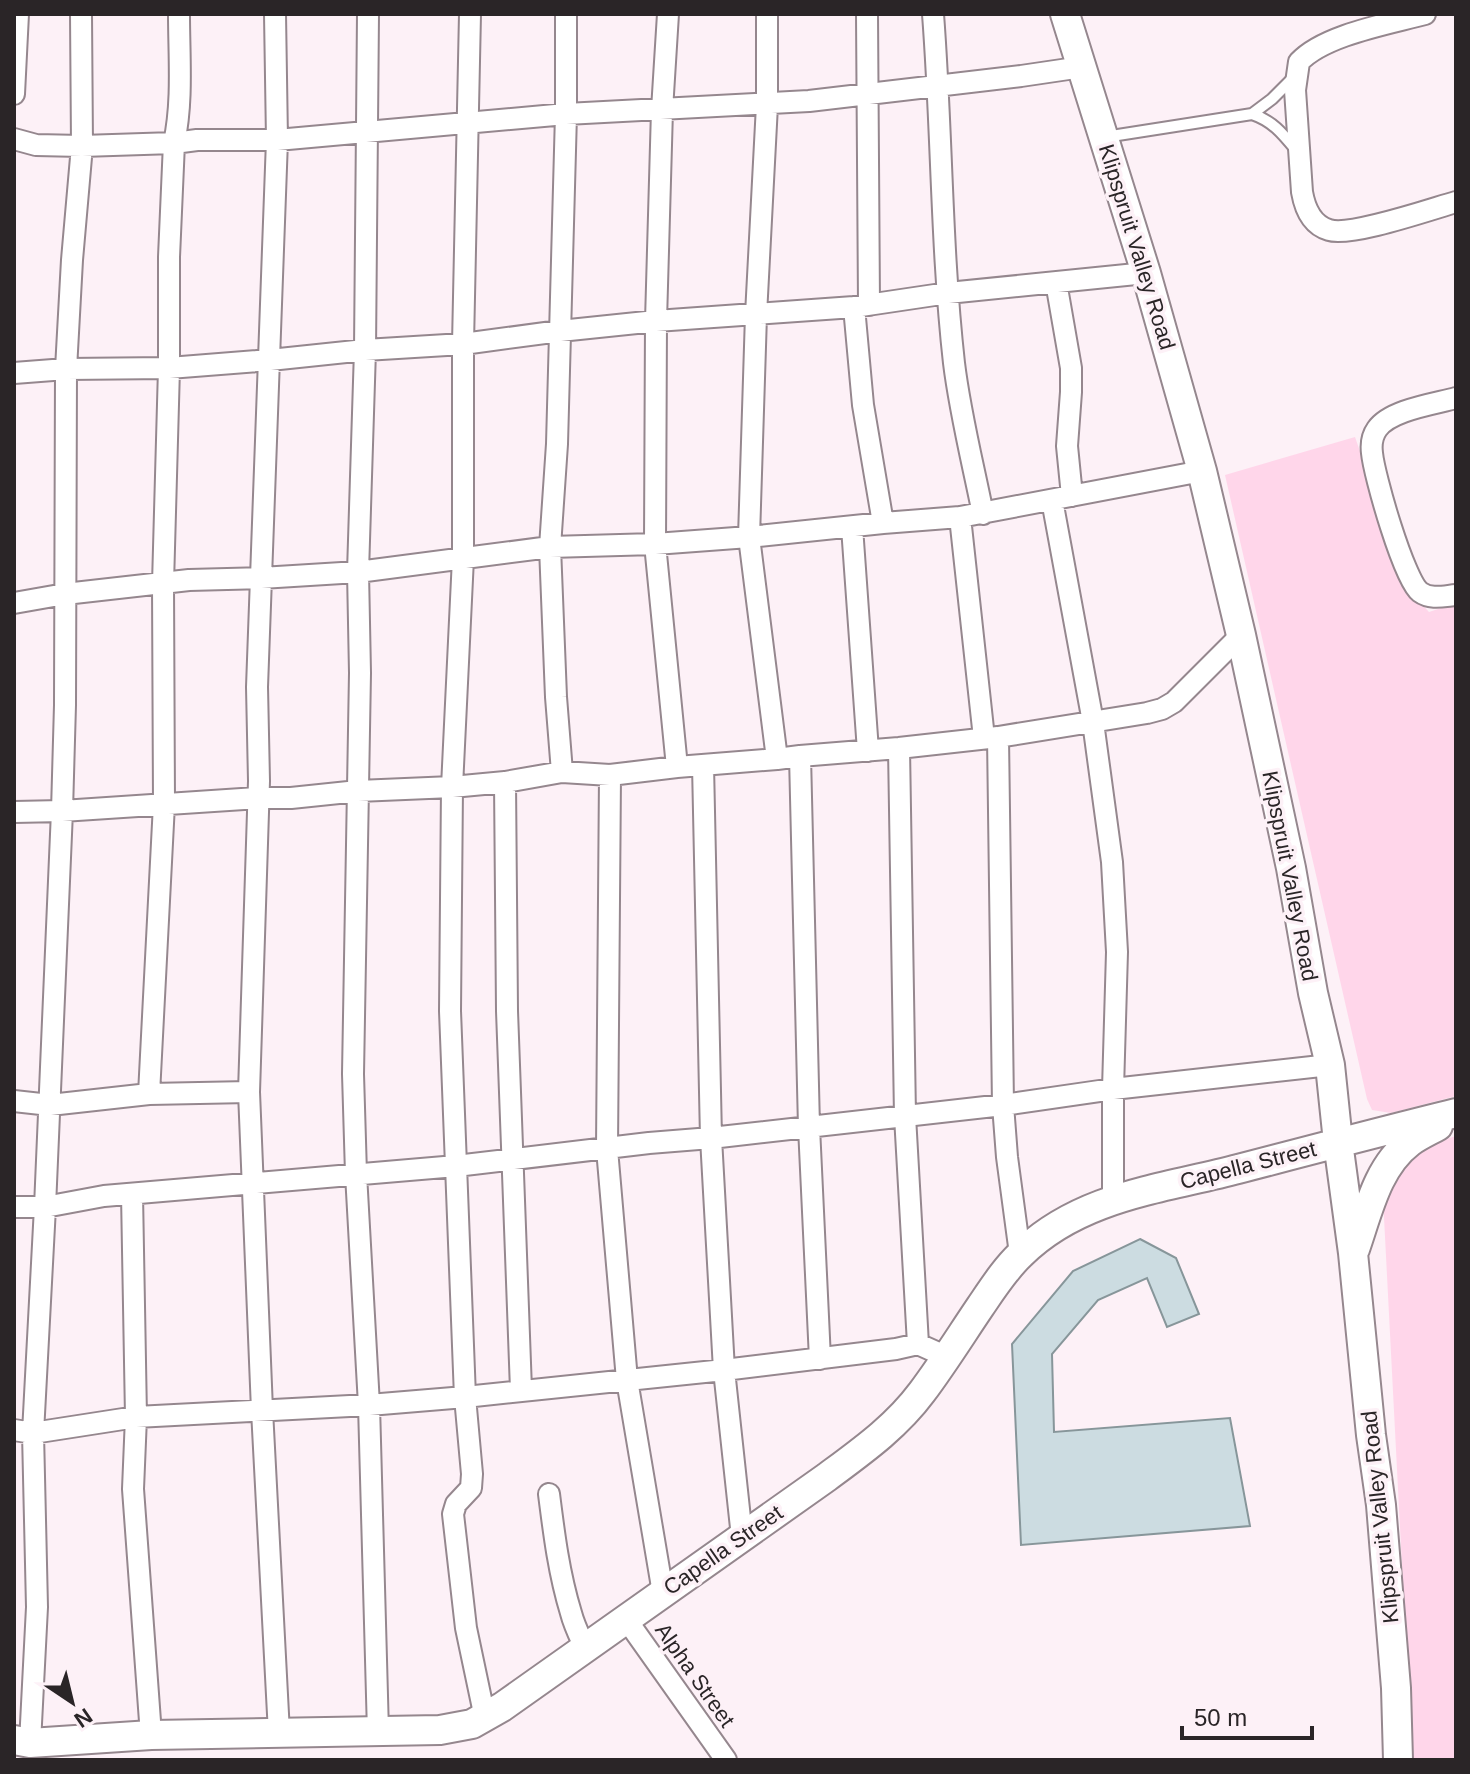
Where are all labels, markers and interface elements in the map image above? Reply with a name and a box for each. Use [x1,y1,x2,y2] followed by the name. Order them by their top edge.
[1094,141,1180,353] street label: Klipspruit Valley Road
[1257,769,1323,983] street label: Klipspruit Valley Road
[1177,1136,1319,1194] street label: Capella Street
[1356,1409,1404,1625] street label: Klipspruit Valley Road
[659,1500,787,1600] street label: Capella Street
[650,1618,740,1732] street label: Alpha Street
[32,1662,112,1742] north arrow
[1182,1690,1312,1740] scale bar
[70,1703,97,1733] text: N
[1194,1704,1247,1731] text: 50 m

